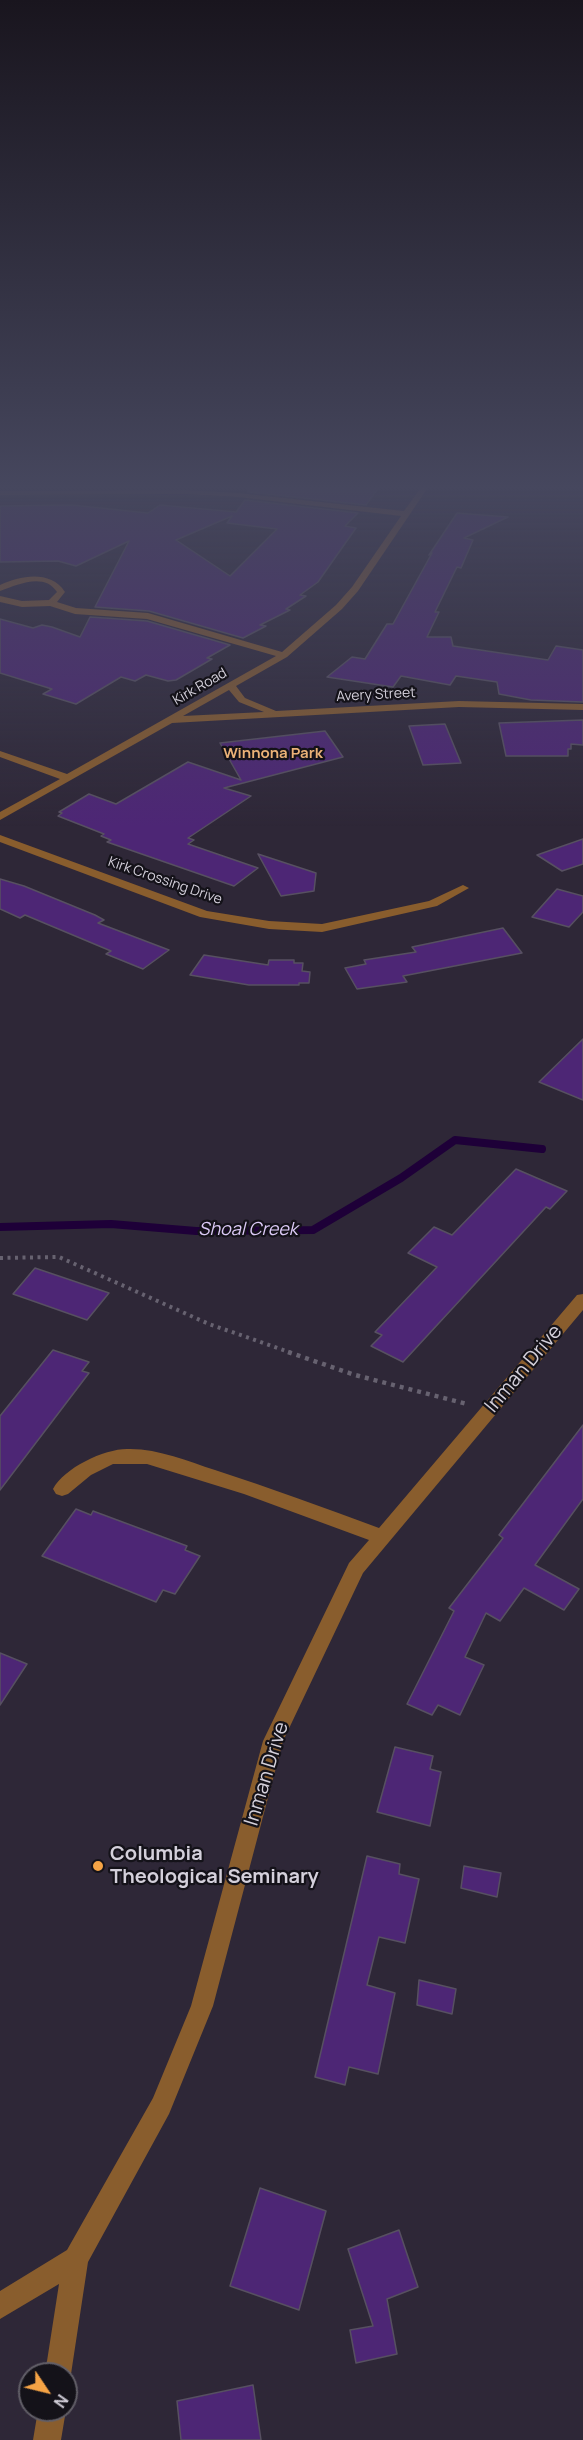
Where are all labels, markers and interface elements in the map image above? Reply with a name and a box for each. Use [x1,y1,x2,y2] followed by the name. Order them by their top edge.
[170,665,230,709] street label: Kirk Road
[336,685,416,705] street label: Avery Street
[223,745,323,763] district label: Winnona Park
[106,854,224,908] street label: Kirk Crossing Drive
[198,1219,298,1241] water label: Shoal Creek
[480,1320,568,1418] street label: Inman Drive
[240,1719,294,1829] street label: Inman Drive
[110,1842,319,1889] place label: Columbia Theological Seminary
[91,1859,105,1873] marker: Columbia Theological Seminary
[18,2362,78,2422] north arrow
[49,2390,73,2412] text: N

